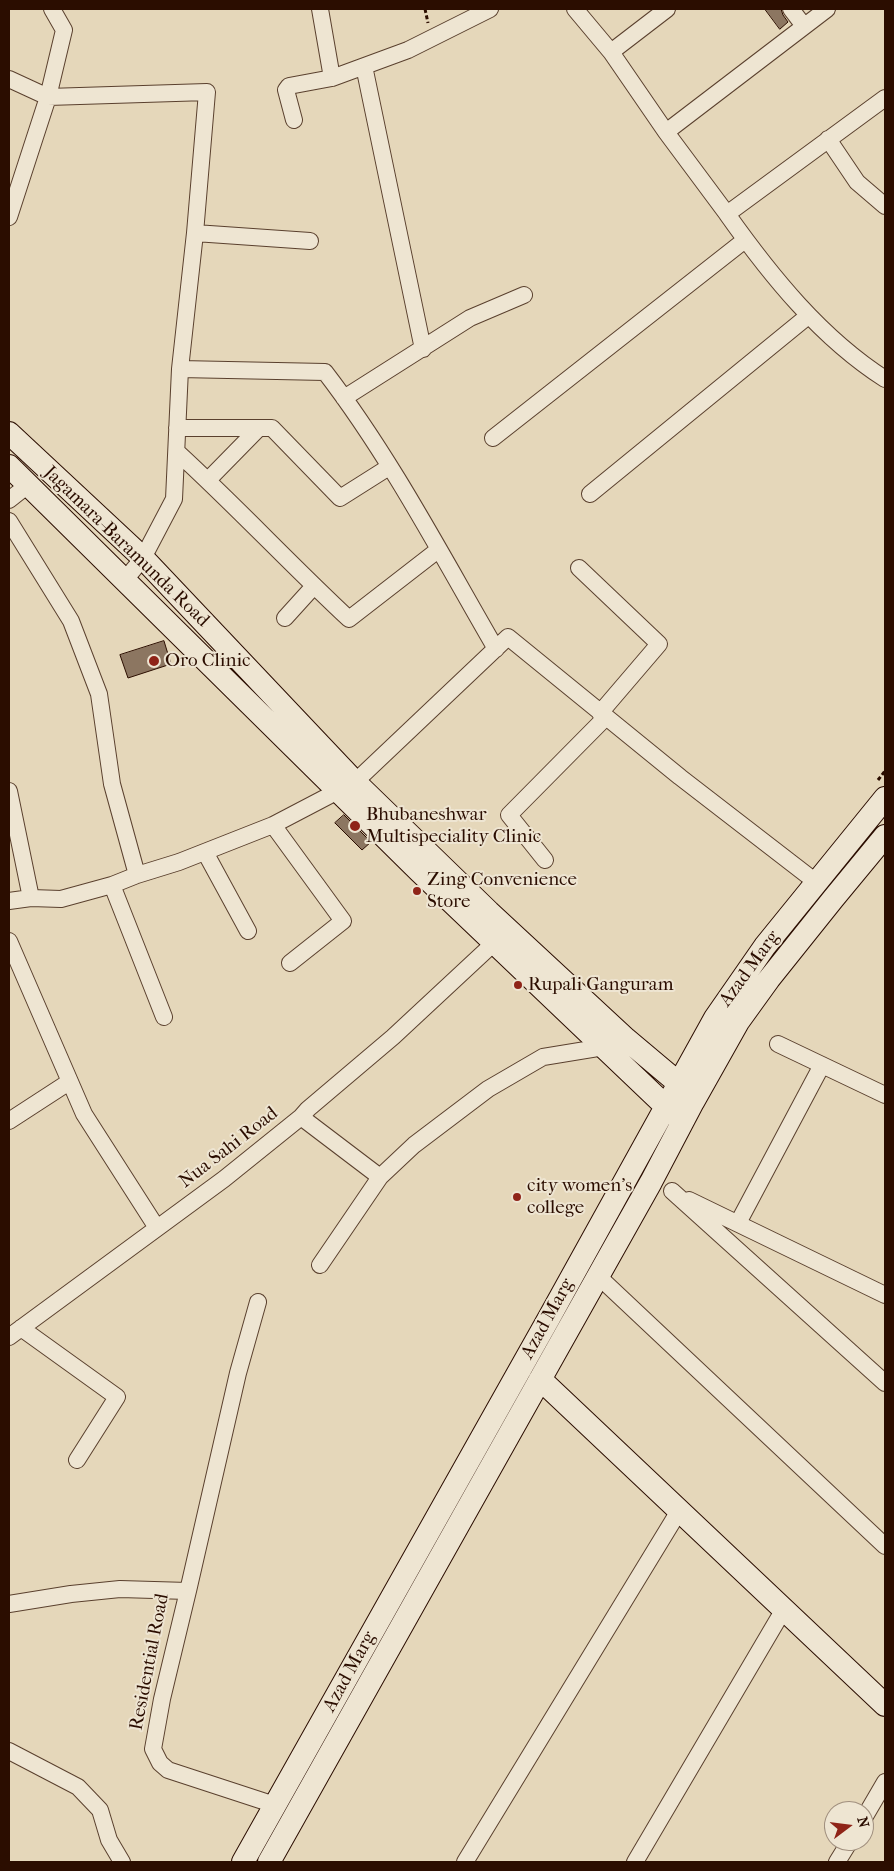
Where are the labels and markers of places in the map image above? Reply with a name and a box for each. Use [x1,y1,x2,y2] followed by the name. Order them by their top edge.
[165,650,250,672] place label: Oro Clinic
[147,654,161,668] marker: Oro Clinic
[366,804,541,848] place label: Bhubaneshwar Multispeciality Clinic
[348,819,362,833] marker: Bhubaneshwar Multispeciality Clinic
[427,869,577,913] place label: Zing Convenience Store
[411,885,423,897] marker: Zing Convenience Store
[528,974,673,996] place label: Rupali Ganguram
[512,979,524,991] marker: Rupali Ganguram
[527,1175,632,1219] place label: city women's college
[511,1191,523,1203] marker: city women's college

